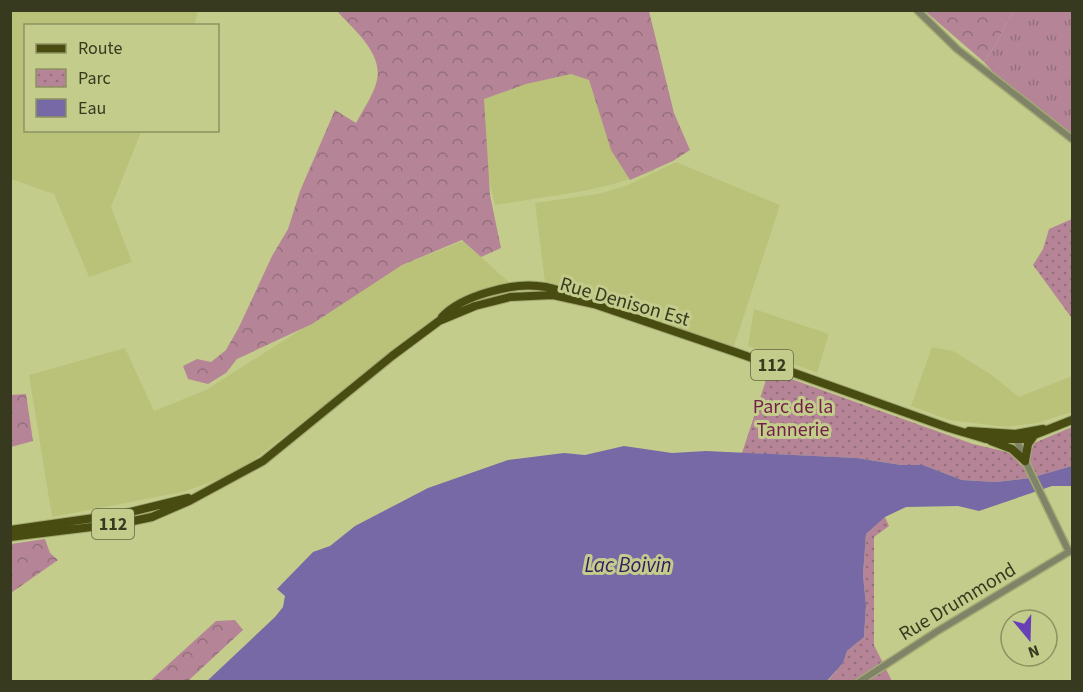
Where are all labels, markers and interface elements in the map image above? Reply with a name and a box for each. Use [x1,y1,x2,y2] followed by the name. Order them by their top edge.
[24,24,219,132] legend
[78,36,122,61] text: Route
[78,66,111,91] text: Parc
[78,96,106,121] text: Eau
[557,270,693,334] street label: Rue Denison Est
[751,350,793,380] road number: 112
[753,393,833,444] park label: Parc de la Tannerie
[92,509,134,539] road number: 112
[584,550,672,580] water label: Lac Boivin
[894,556,1021,648] street label: Rue Drummond
[999,608,1059,668] north arrow
[1025,639,1042,663] text: N

